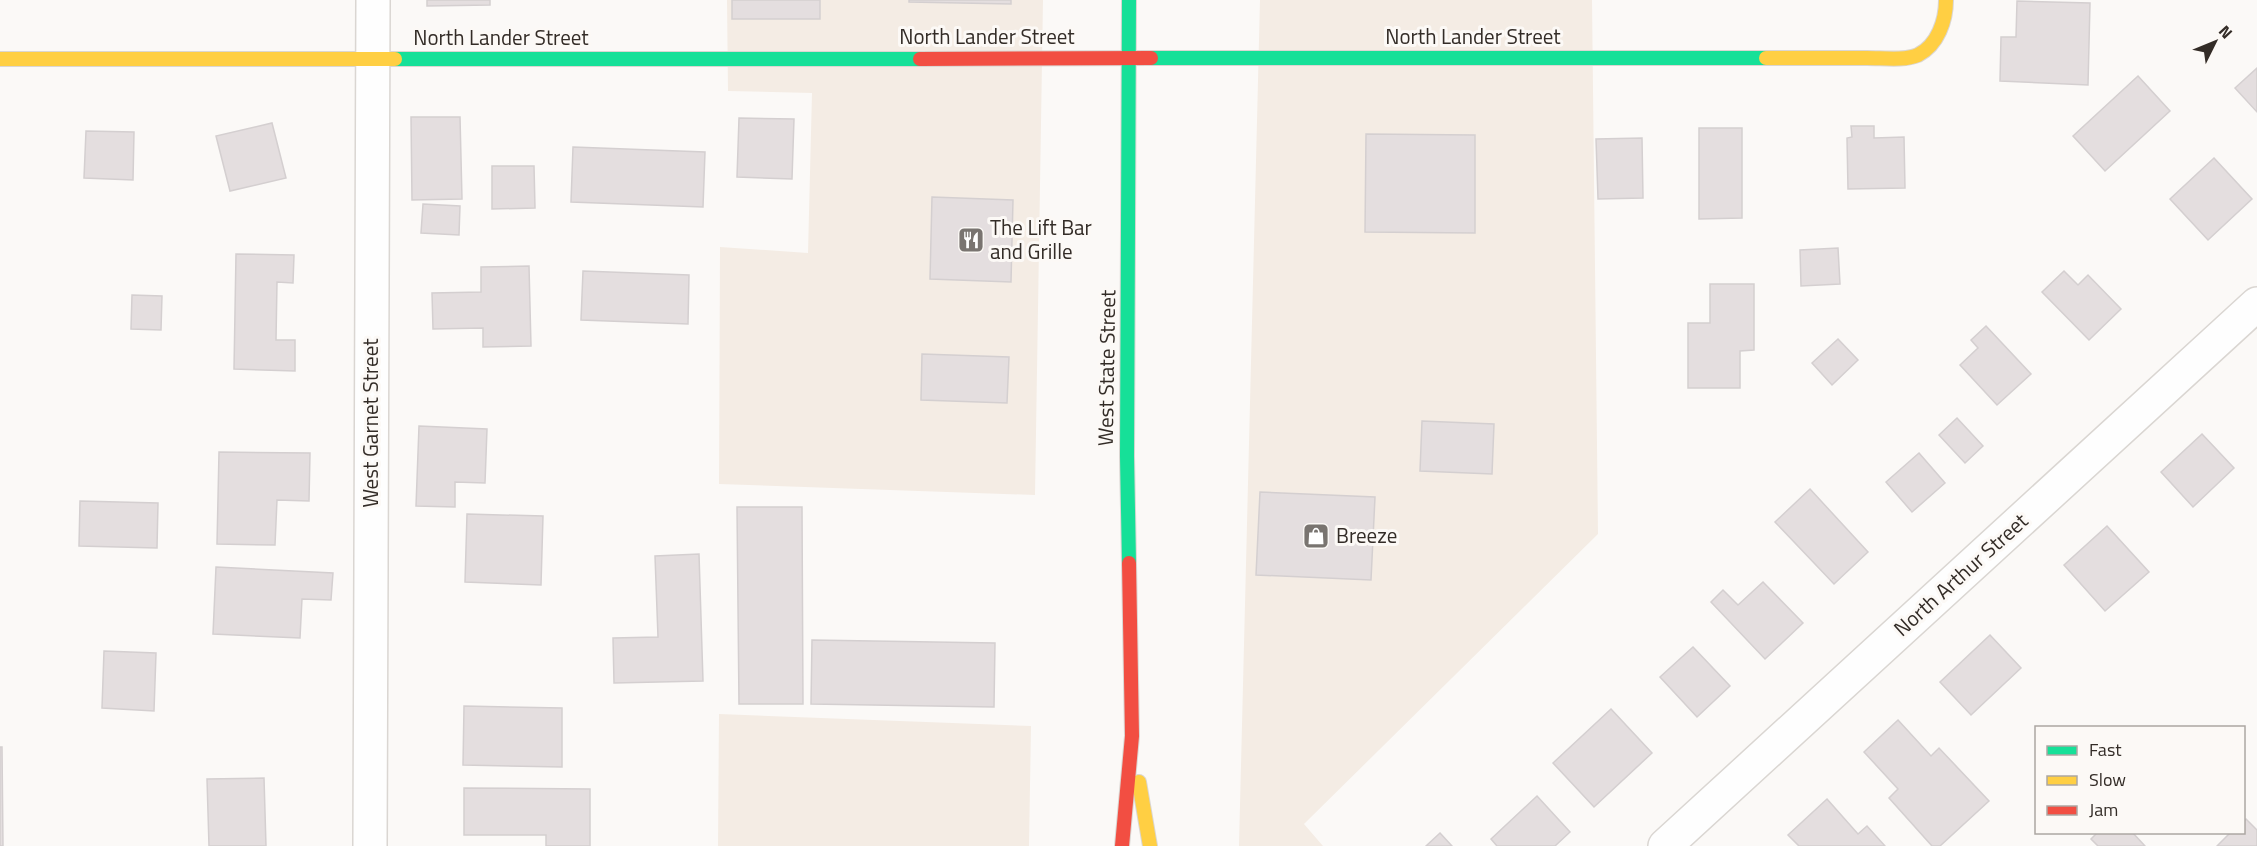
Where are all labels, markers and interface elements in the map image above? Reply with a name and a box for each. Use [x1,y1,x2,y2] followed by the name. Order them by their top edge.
[2185,12,2245,72] north arrow
[899,20,1075,52] street label: North Lander Street
[1385,20,1561,52] street label: North Lander Street
[2213,20,2239,44] text: N
[413,21,589,53] street label: North Lander Street
[990,211,1092,267] place label: The Lift Bar and Grille
[956,225,986,255] restaurant icon: The Lift Bar and Grille
[1089,289,1123,446] street label: West State Street
[354,338,386,508] street label: West Garnet Street
[1886,505,2035,643] street label: North Arthur Street
[1336,519,1397,551] place label: Breeze
[1301,521,1331,551] shop icon: Breeze
[2035,726,2245,834] legend
[2089,736,2122,763] text: Fast
[2089,766,2126,793] text: Slow
[2089,796,2118,823] text: Jam

